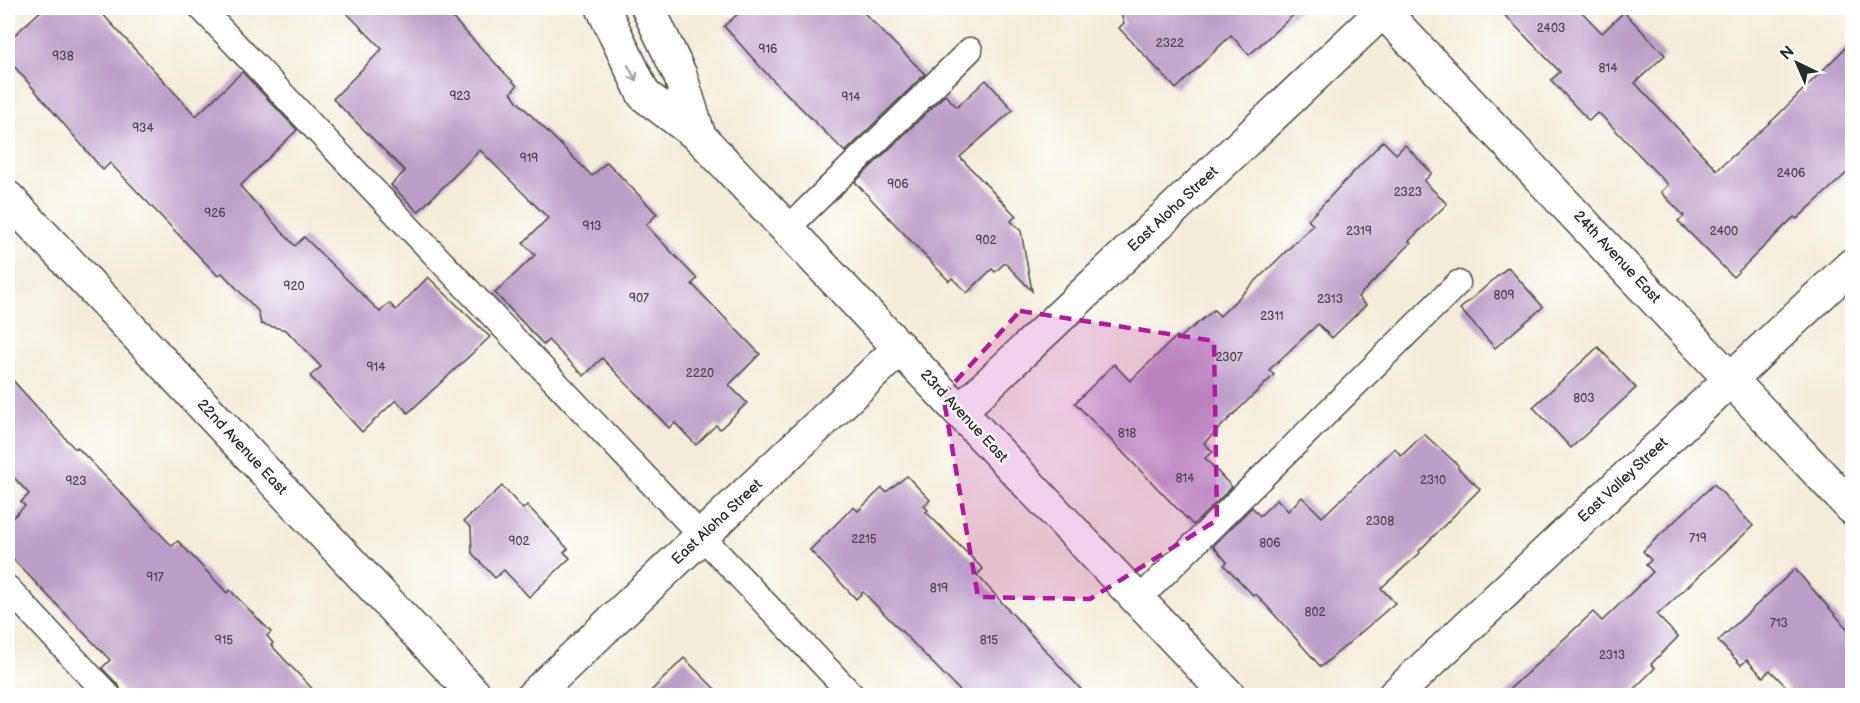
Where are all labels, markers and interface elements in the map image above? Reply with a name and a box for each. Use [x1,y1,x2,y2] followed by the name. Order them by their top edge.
[1537,21,1565,36] house number: 2403
[1767,33,1827,93] north arrow
[1156,36,1184,51] house number: 2322
[759,42,777,57] house number: 916
[1777,42,1799,64] text: N
[52,49,74,64] house number: 938
[1599,61,1618,76] house number: 814
[627,63,639,81] one-way arrow
[449,89,471,104] house number: 923
[842,90,861,105] house number: 914
[132,121,154,136] house number: 934
[520,151,538,166] house number: 919
[1124,162,1223,256] street label: East Aloha Street
[1777,166,1805,181] house number: 2406
[887,177,909,192] house number: 906
[1394,185,1422,200] house number: 2323
[204,206,226,221] house number: 926
[1569,207,1665,307] street label: 24th Avenue East
[583,219,601,234] house number: 913
[1346,224,1372,239] house number: 2319
[1710,224,1738,239] house number: 2400
[975,233,997,248] house number: 902
[283,279,305,294] house number: 920
[1494,288,1515,303] house number: 809
[629,291,649,306] house number: 907
[1317,292,1343,307] house number: 2313
[1260,309,1284,324] house number: 2311
[1215,350,1243,365] house number: 2307
[367,360,386,375] house number: 914
[686,366,714,381] house number: 2220
[916,366,1012,467] street label: 23rd Avenue East
[1573,391,1595,406] house number: 803
[193,395,291,499] street label: 22nd Avenue East
[1118,426,1136,441] house number: 818
[1574,433,1672,527] street label: East Valley Street
[1176,471,1195,486] house number: 814
[1420,473,1446,488] house number: 2310
[65,474,87,489] house number: 923
[668,475,767,569] street label: East Aloha Street
[1366,514,1394,529] house number: 2308
[1689,531,1707,546] house number: 719
[851,532,877,547] house number: 2215
[508,534,530,549] house number: 902
[1259,536,1281,551] house number: 806
[146,570,164,585] house number: 917
[930,581,948,596] house number: 819
[1304,605,1326,620] house number: 802
[1770,616,1788,631] house number: 713
[215,633,233,648] house number: 915
[980,633,998,648] house number: 815
[1599,648,1625,663] house number: 2313

